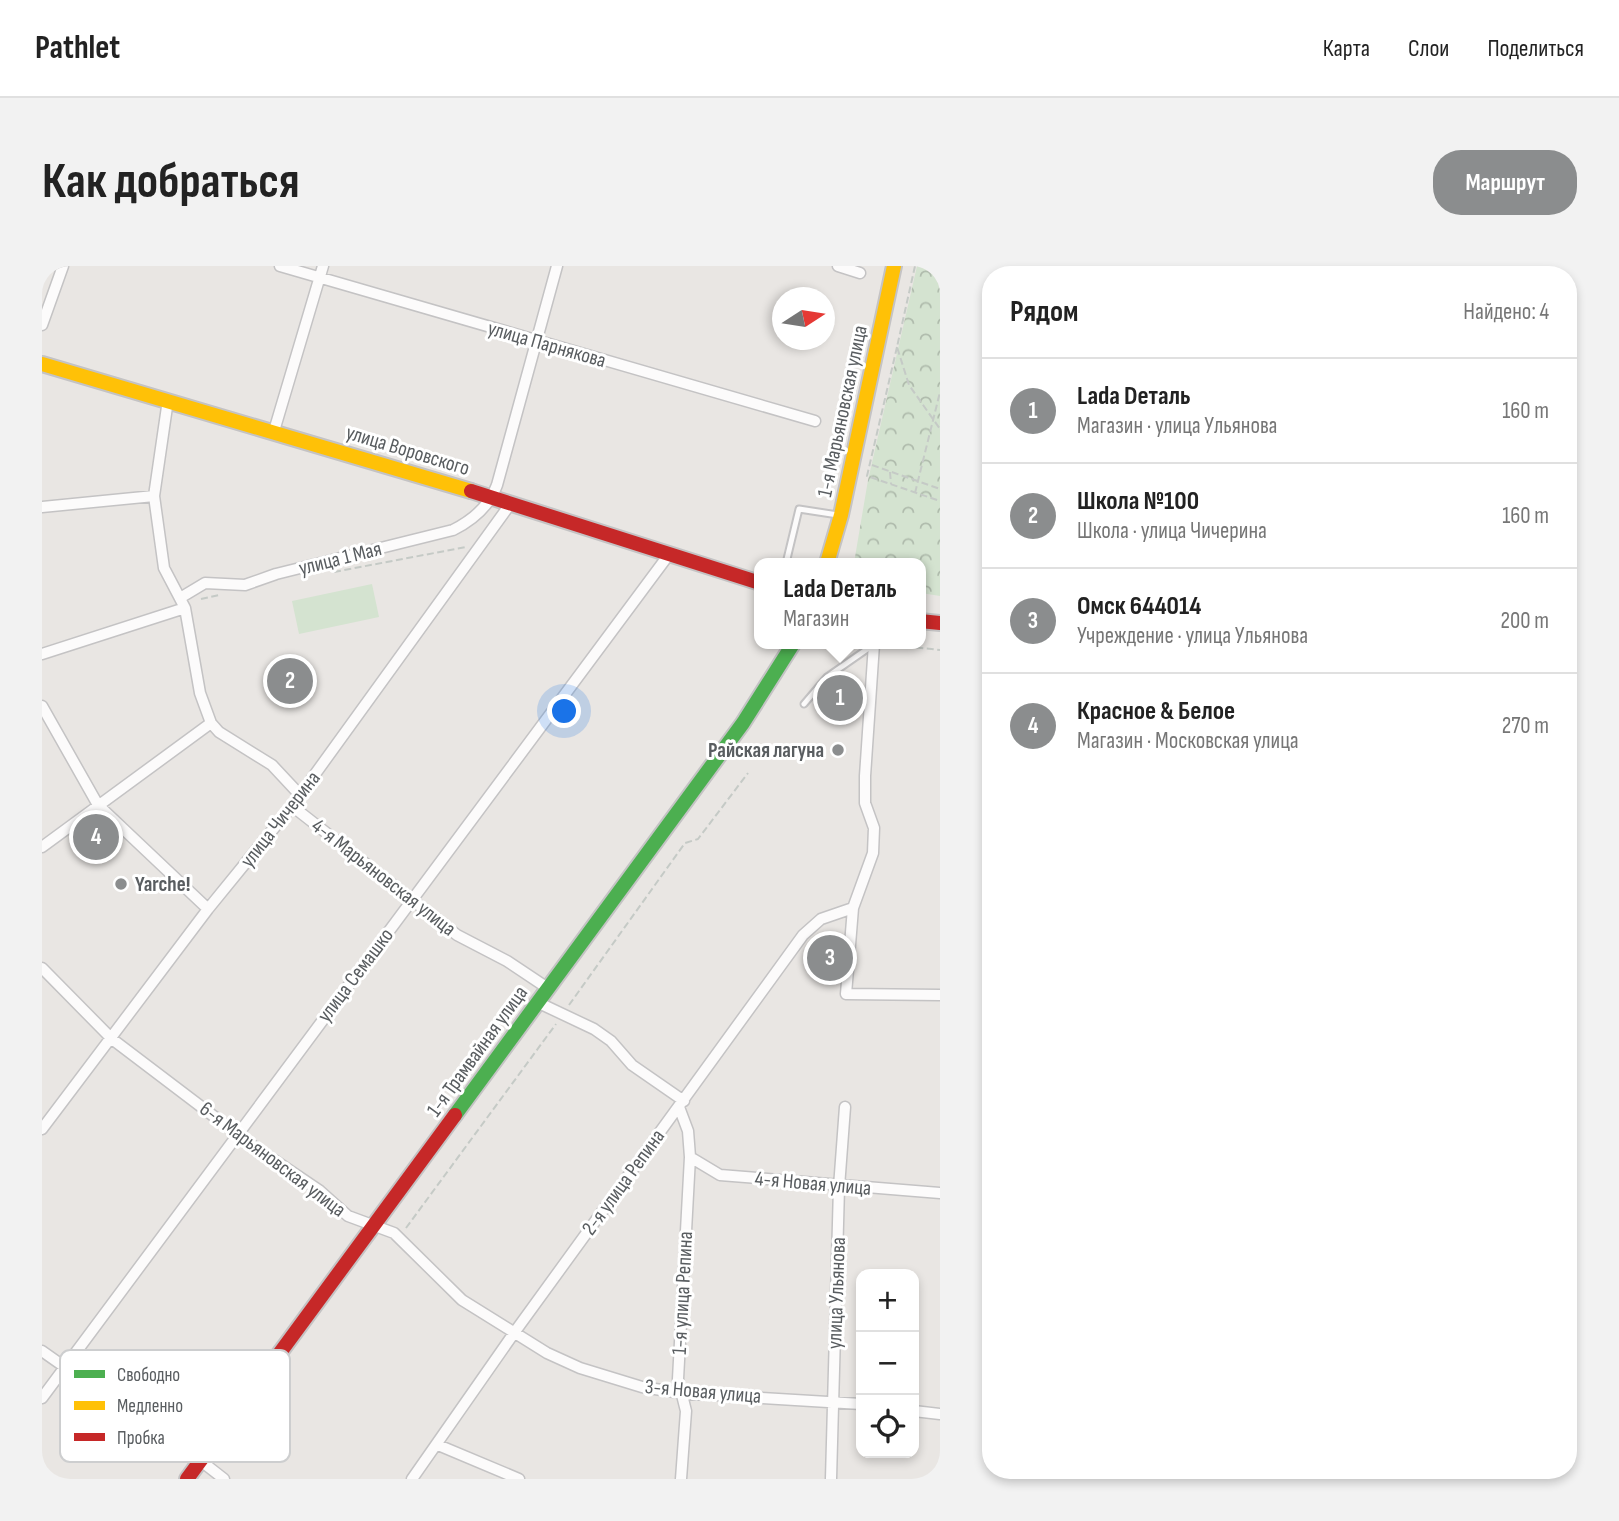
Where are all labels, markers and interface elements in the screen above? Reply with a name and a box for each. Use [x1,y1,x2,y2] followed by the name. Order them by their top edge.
[35,28,120,68] text: Pathlet
[1323,34,1370,63] text: Карта
[1408,34,1449,63] text: Слои
[1487,34,1584,63] text: Поделиться
[1433,150,1577,215] button: Маршрут
[42,153,300,212] text: Как добраться
[772,287,835,350] north arrow
[1010,294,1078,330] text: Рядом
[1463,298,1549,326] text: Найдено: 4
[485,316,609,373] street label: улица Парнякова
[812,323,873,499] street label: 1-я Марьяновская улица
[1077,381,1191,412] text: Lada Dеталь
[1028,397,1038,425] text: 1
[1502,397,1549,425] text: 160 m
[1077,412,1277,440] text: Магазин · улица Ульянова
[343,420,473,481] street label: улица Воровского
[1077,486,1199,517] text: Школа №100
[1028,502,1038,530] text: 2
[1502,502,1549,530] text: 160 m
[1077,517,1267,545] text: Школа · улица Чичерина
[296,536,384,581] street label: улица 1 Мая
[754,558,926,649] popup
[783,574,897,605] text: Lada Dеталь
[1077,591,1201,622] text: Омск 644014
[783,605,849,633] text: Магазин
[1028,607,1038,635] text: 3
[1501,607,1549,635] text: 200 m
[1077,622,1308,650] text: Учреждение · улица Ульянова
[267,655,313,707] pin: 2
[817,672,863,724] pin: 1
[547,694,581,728] your location
[1077,696,1235,727] text: Красное & Белое
[1028,712,1038,740] text: 4
[1502,712,1549,740] text: 270 m
[1077,727,1299,755] text: Магазин · Московская улица
[708,738,824,763] place label: Райская лагуна
[830,742,846,758] marker: Райская лагуна
[235,766,326,872] street label: улица Чичерина
[73,811,119,863] pin: 4
[307,813,461,941] street label: 4-я Марьяновская улица
[135,872,190,897] place label: Yarche!
[113,876,129,892] marker: Yarche!
[312,923,399,1027] street label: улица Семашко
[807,932,853,984] pin: 3
[422,981,533,1122] street label: 1-я Трамвайная улица
[195,1096,351,1223] street label: 6-я Марьяновская улица
[577,1125,670,1240] street label: 2-я улица Репина
[754,1166,872,1201] street label: 4-я Новая улица
[667,1231,698,1355] street label: 1-я улица Репина
[822,1237,851,1349] street label: улица Ульянова
[856,1269,919,1458] map controls
[856,1269,919,1332] button: +
[856,1332,919,1395] button: −
[60,1350,290,1462] legend
[117,1364,180,1387] text: Свободно
[644,1374,762,1409] street label: 3-я Новая улица
[117,1395,183,1418] text: Медленно
[856,1395,919,1458] button: locate
[117,1427,165,1450] text: Пробка

